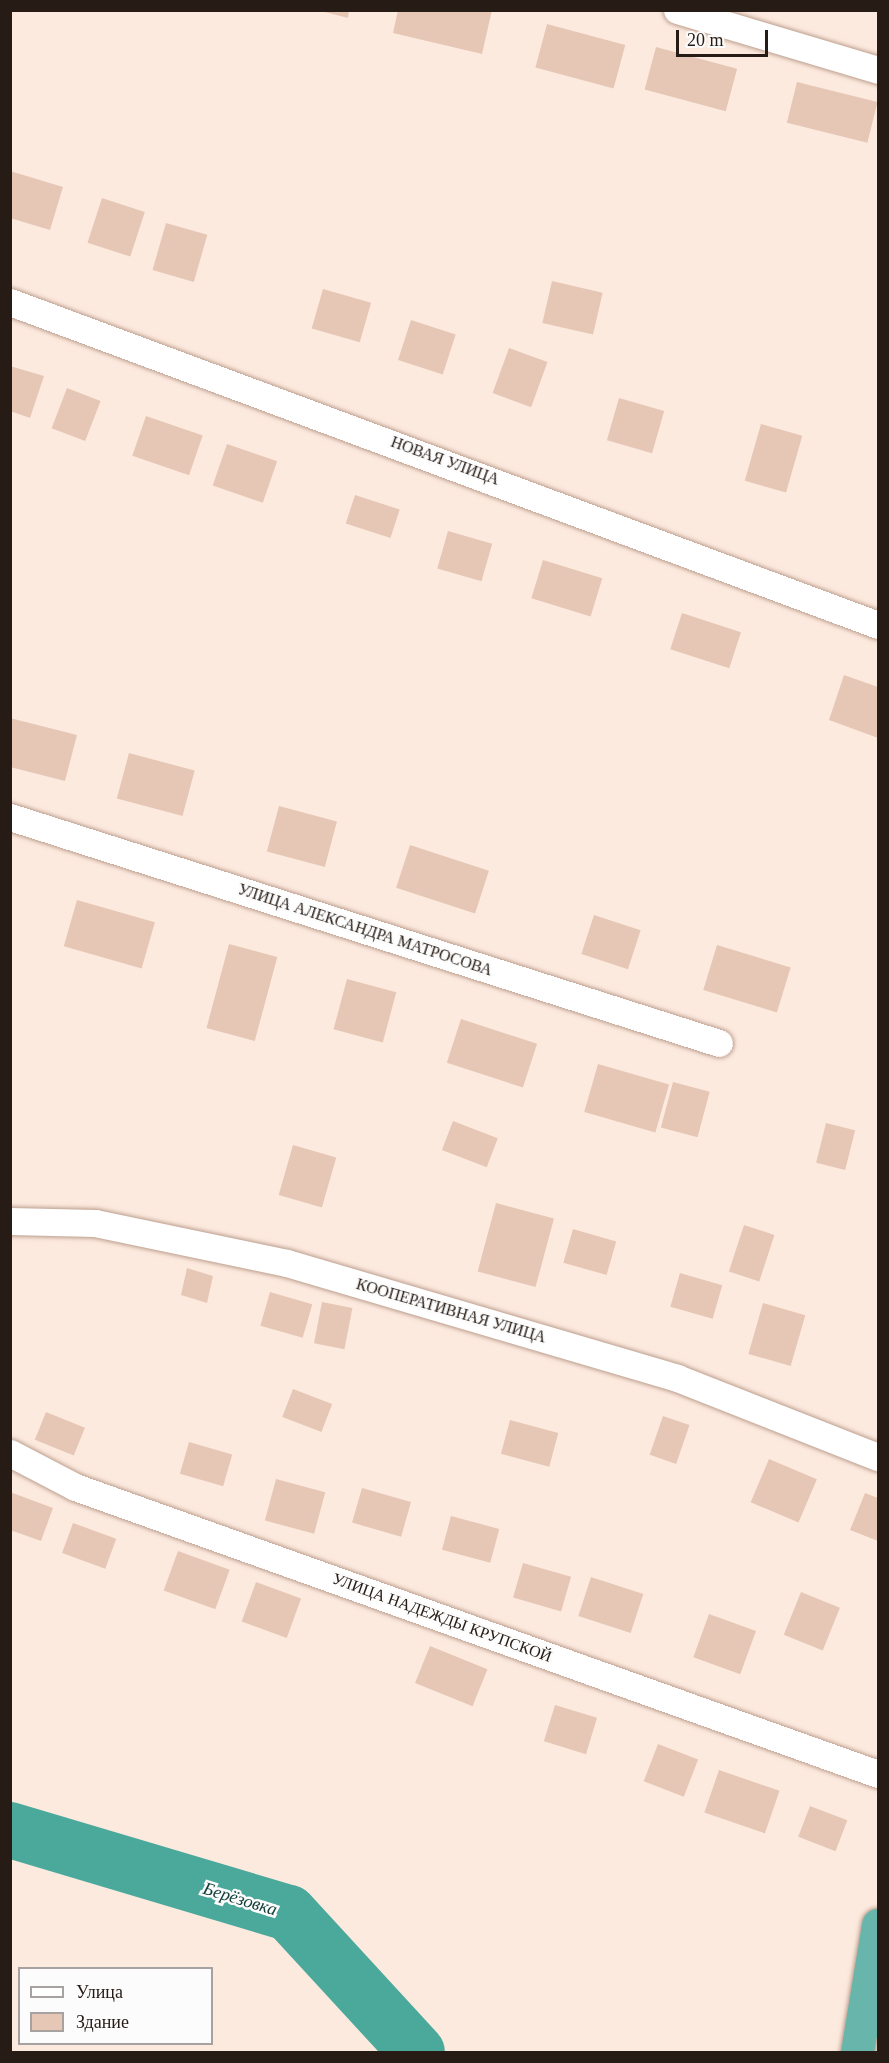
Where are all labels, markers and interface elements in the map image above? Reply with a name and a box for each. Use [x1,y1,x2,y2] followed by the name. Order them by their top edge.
[679,18,770,56] scale bar
[687,30,724,50] text: 20 m
[388,432,502,490] street label: НОВАЯ УЛИЦА
[235,880,495,980] street label: УЛИЦА АЛЕКСАНДРА МАТРОСОВА
[354,1275,548,1347] street label: КООПЕРАТИВНАЯ УЛИЦА
[330,1569,554,1667] street label: УЛИЦА НАДЕЖДЫ КРУПСКОЙ
[200,1878,280,1920] water label: Берёзовка
[18,1967,213,2045] legend
[76,1982,123,2002] text: Улица
[76,2012,129,2032] text: Здание

